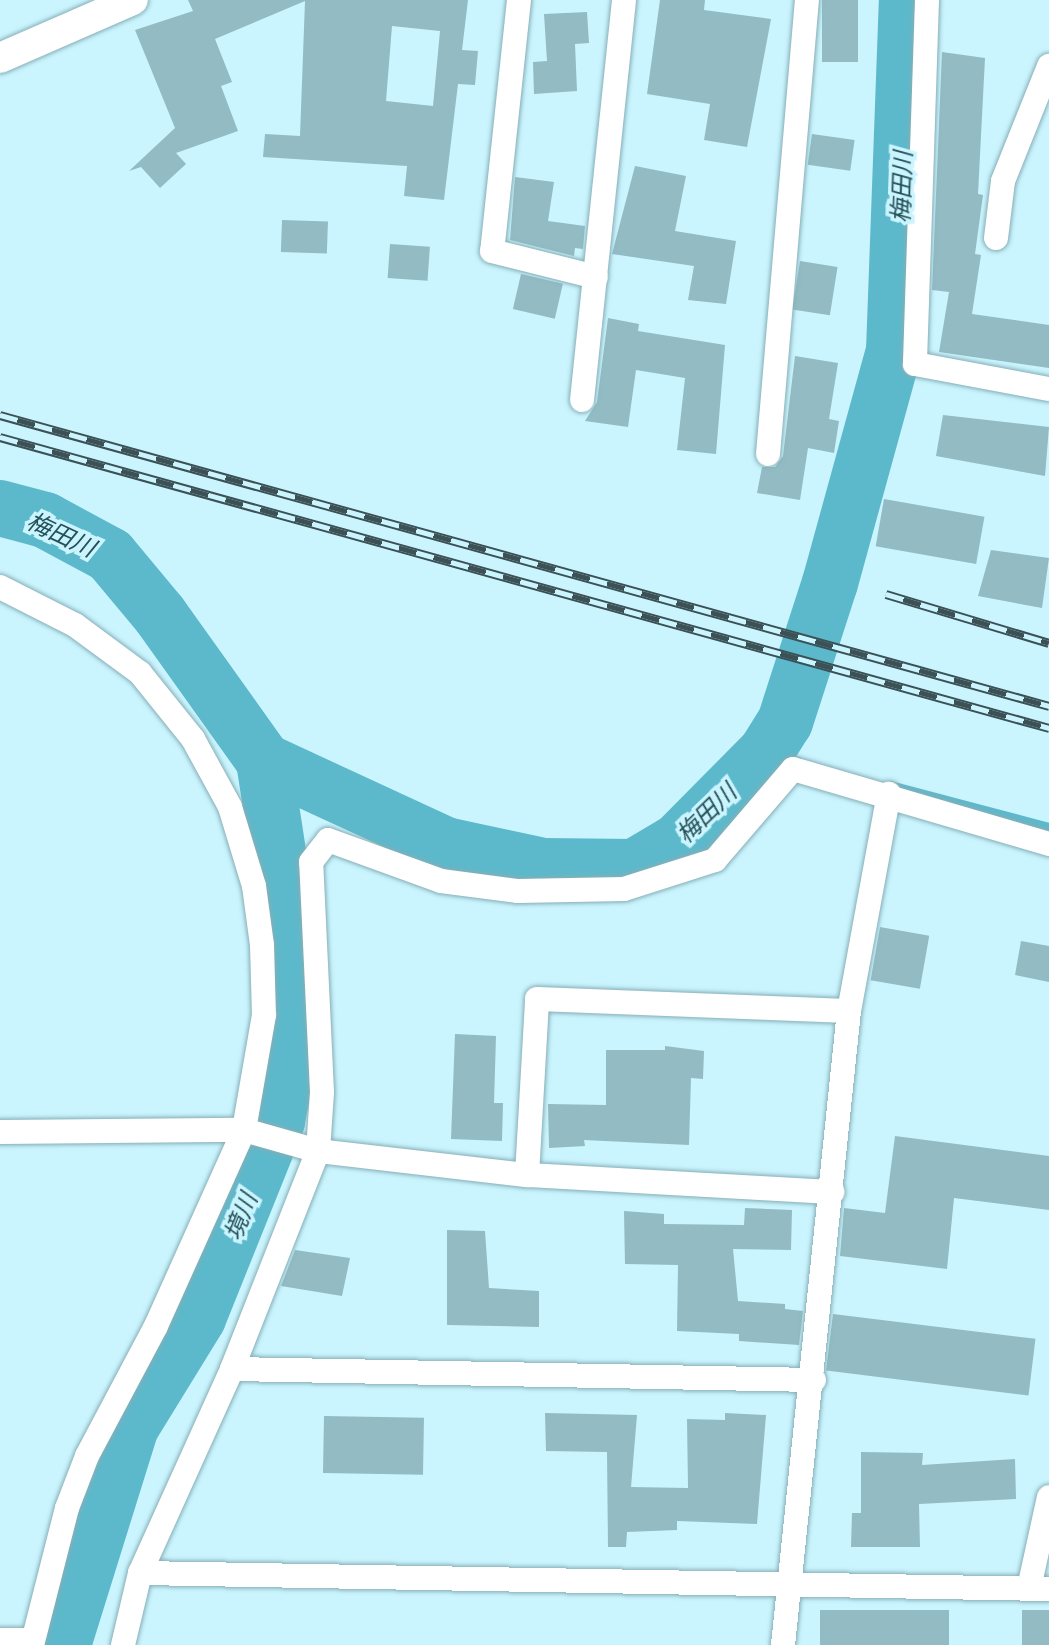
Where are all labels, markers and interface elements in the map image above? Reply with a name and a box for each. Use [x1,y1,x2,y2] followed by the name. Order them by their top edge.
[884,151,916,223] water label: 梅田川
[23,505,101,561] water label: 梅田川
[669,777,741,847] water label: 梅田川
[217,1188,261,1244] water label: 境川

